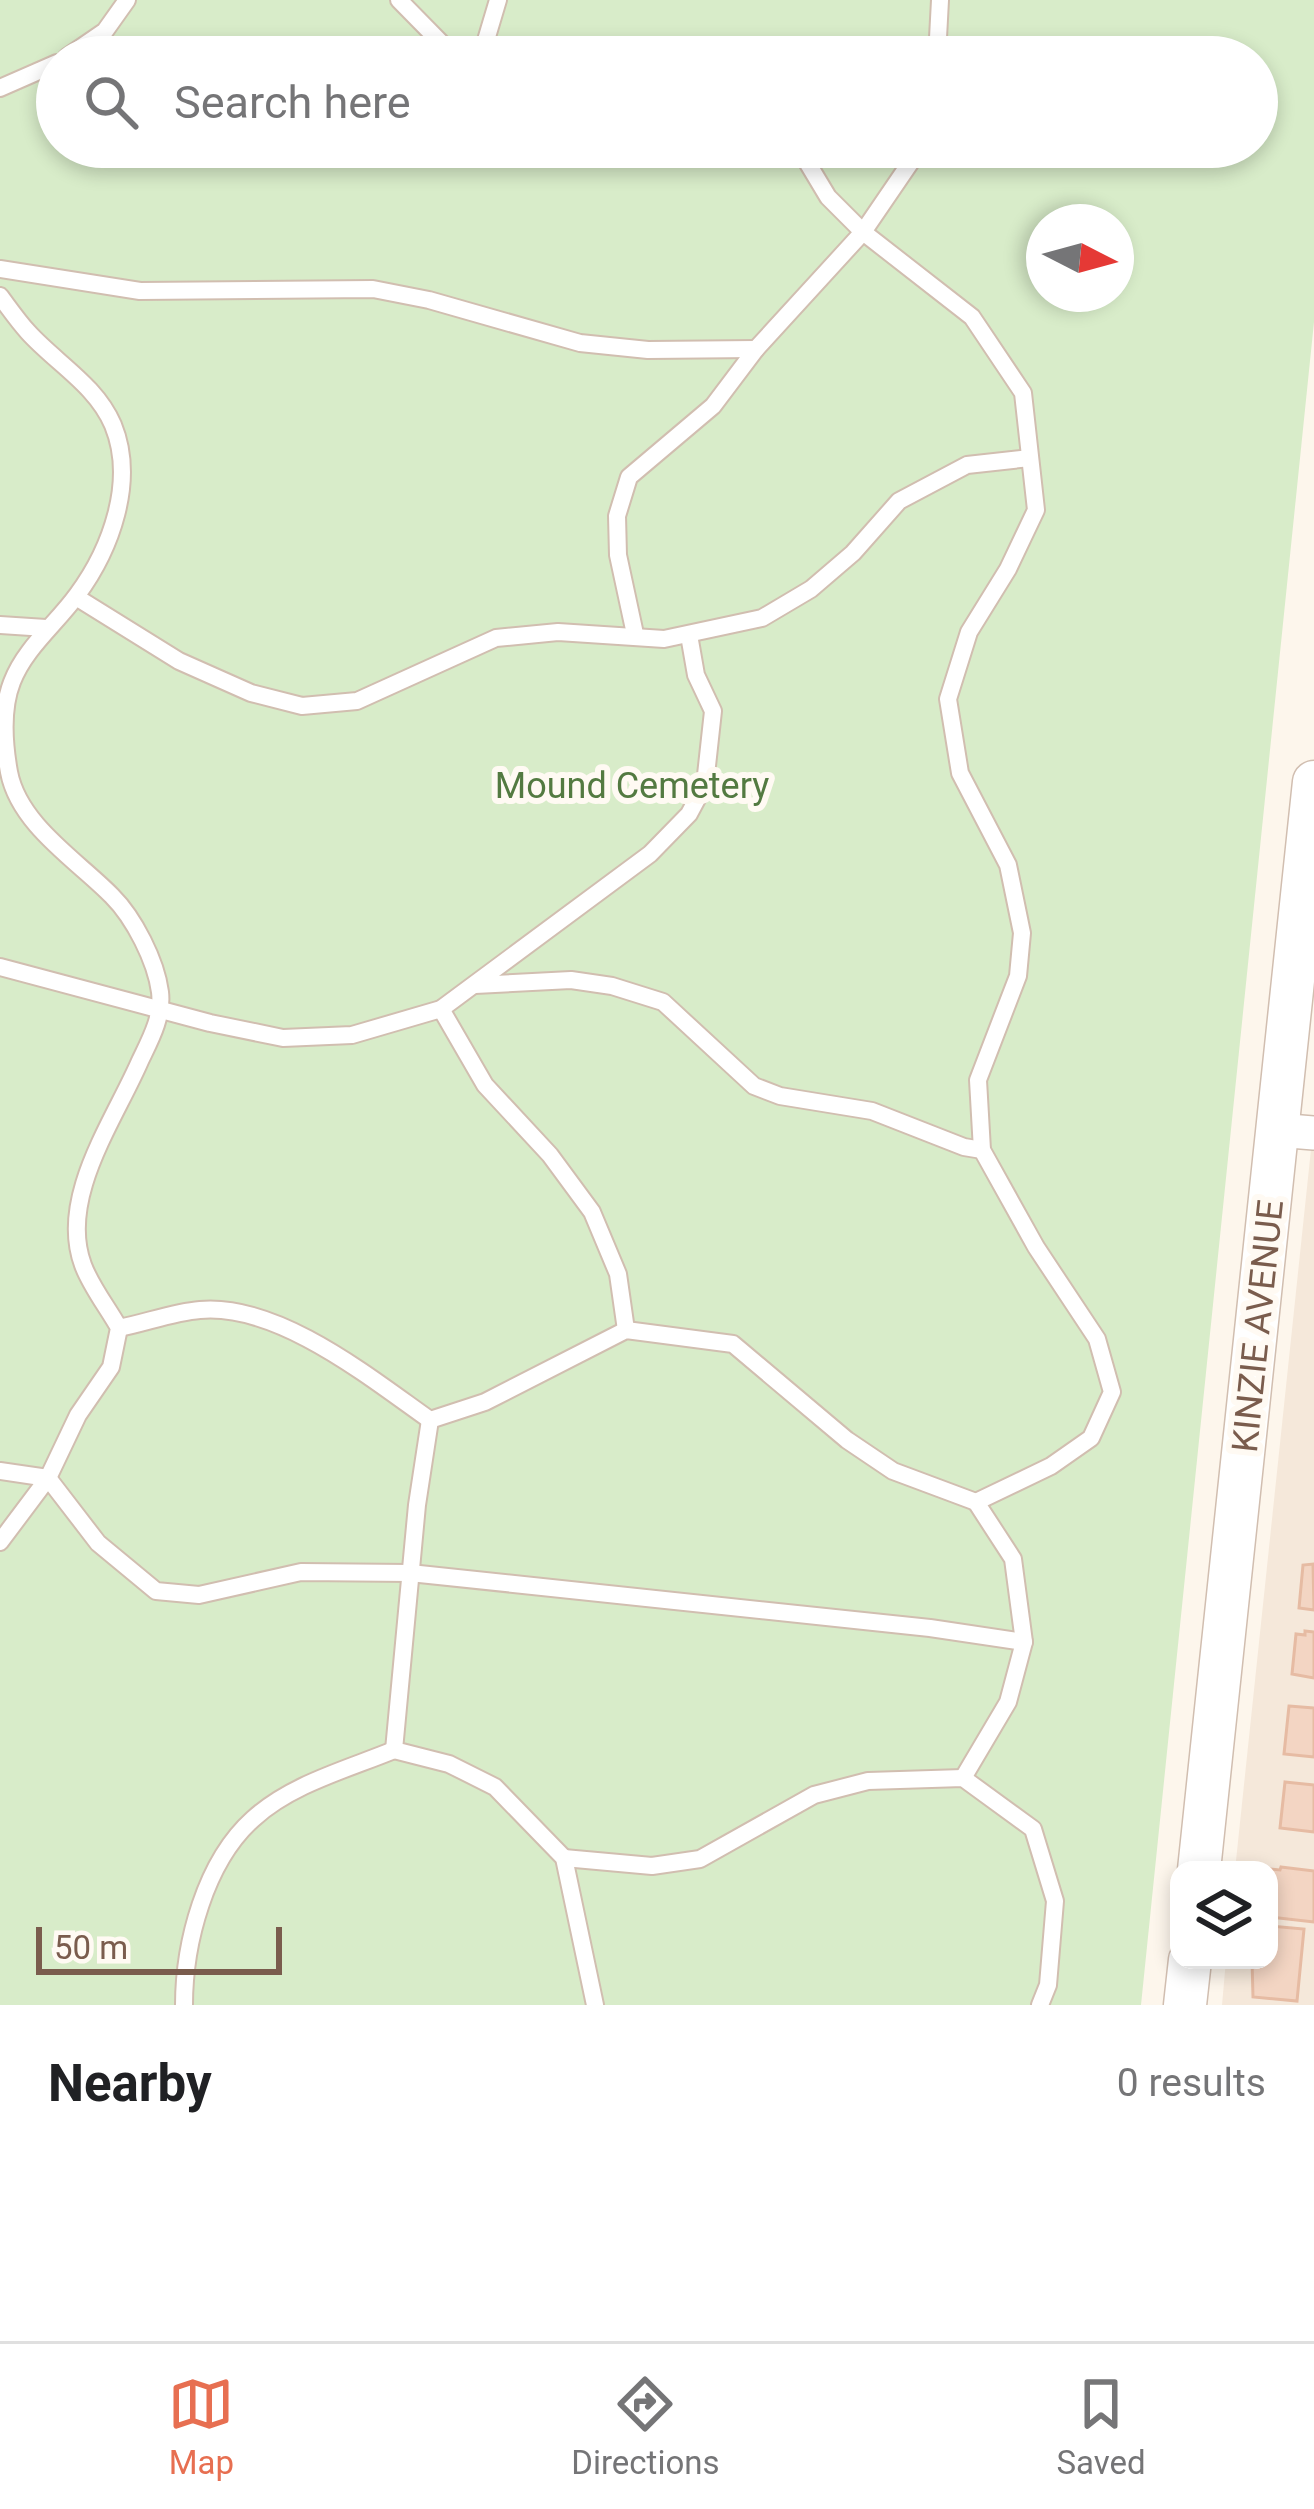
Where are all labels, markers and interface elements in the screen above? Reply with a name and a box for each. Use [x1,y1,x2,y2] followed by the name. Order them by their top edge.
[36,36,1278,168] search box
[78,69,144,135] icon: search
[174,76,411,129] text: Search here
[1026,204,1134,312] north arrow
[495,765,769,807] park label: Mound Cemetery
[1224,1198,1292,1454] street label: KINZIE AVENUE
[1170,1861,1278,1969] map controls
[1170,1861,1278,1969] button: layers
[36,1921,282,1974] scale bar
[54,1928,128,1967] text: 50 m
[48,2054,212,2113] text: Nearby
[1117,2060,1266,2106] text: 0 results
[168,2371,234,2482] tab: Map
[571,2371,720,2482] tab: Directions
[1056,2371,1146,2482] tab: Saved

